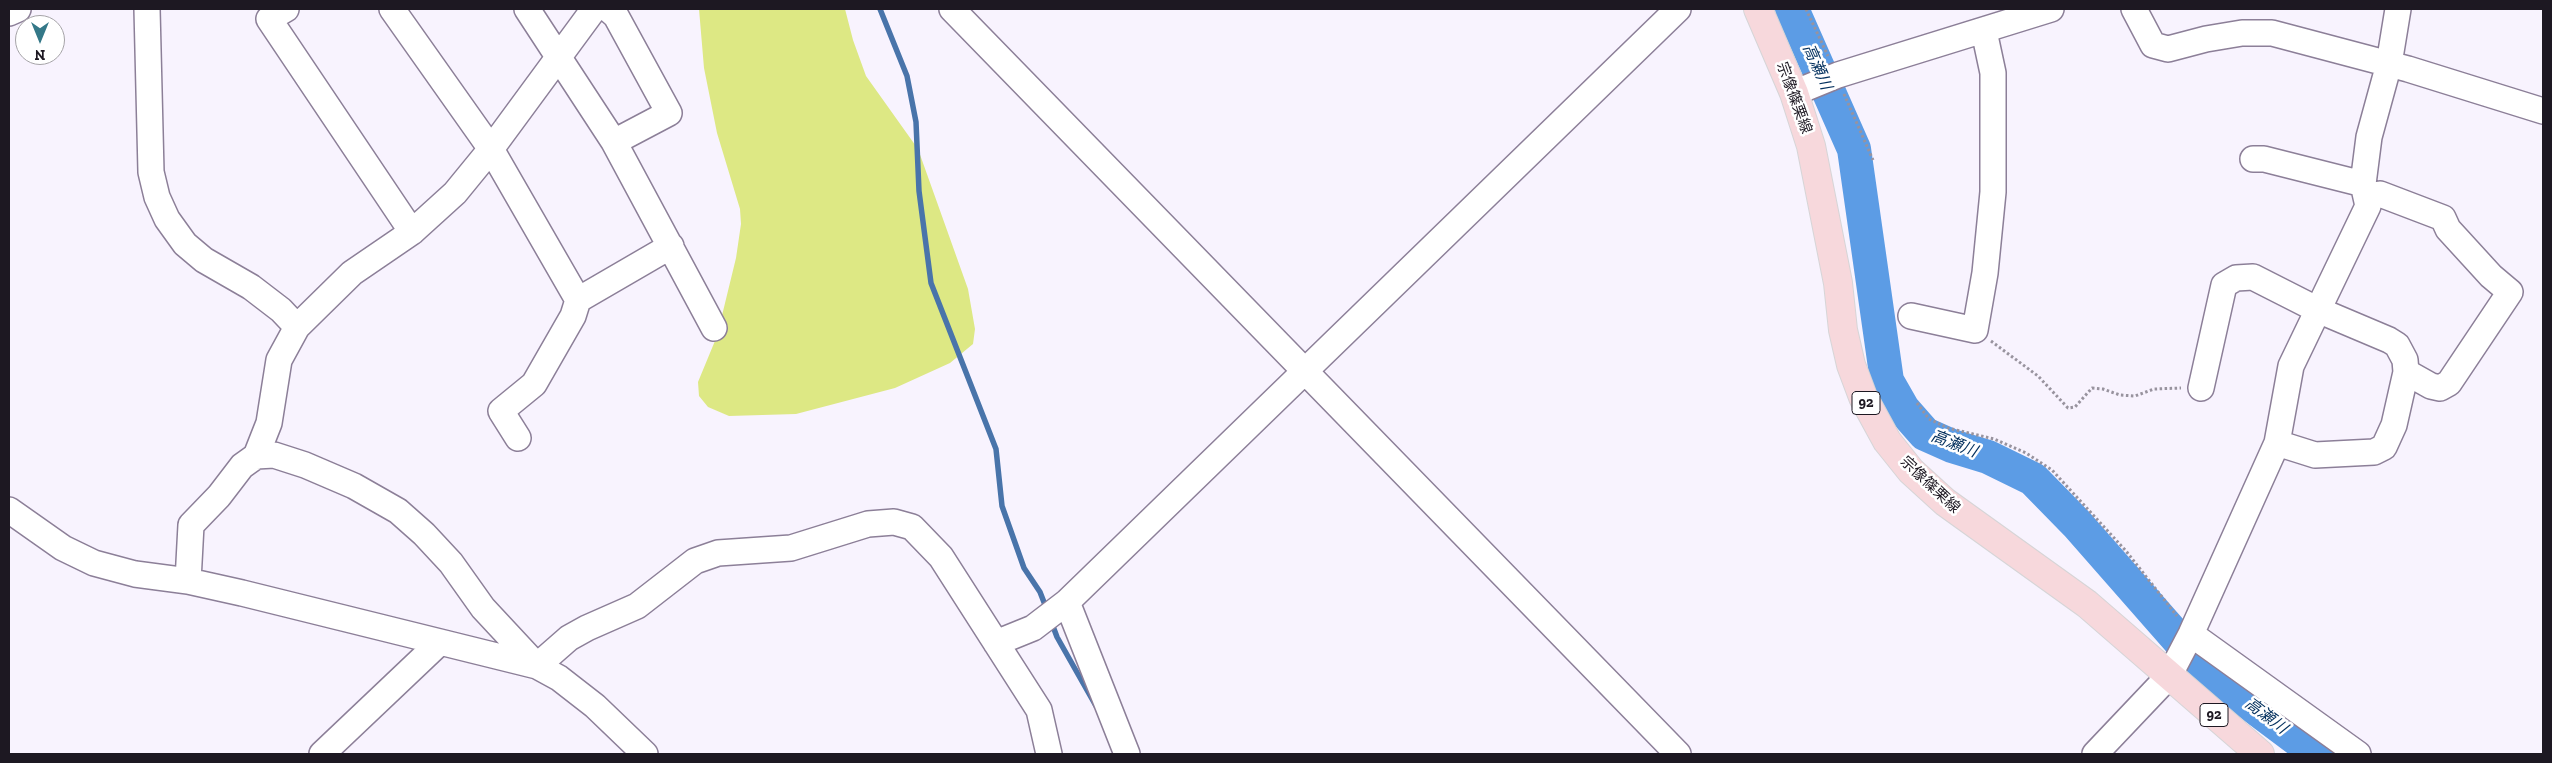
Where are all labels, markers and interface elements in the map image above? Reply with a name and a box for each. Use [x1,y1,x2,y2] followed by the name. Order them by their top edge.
[15,15,65,65] north arrow
[1798,41,1836,93] water label: 高瀬川
[35,46,45,63] text: N
[1773,60,1815,136] street label: 宗像篠栗線
[1852,392,1880,414] road number: 92
[1928,426,1980,462] water label: 高瀬川
[1896,453,1964,517] street label: 宗像篠栗線
[2241,694,2291,738] water label: 高瀬川
[2200,704,2228,726] road number: 92

